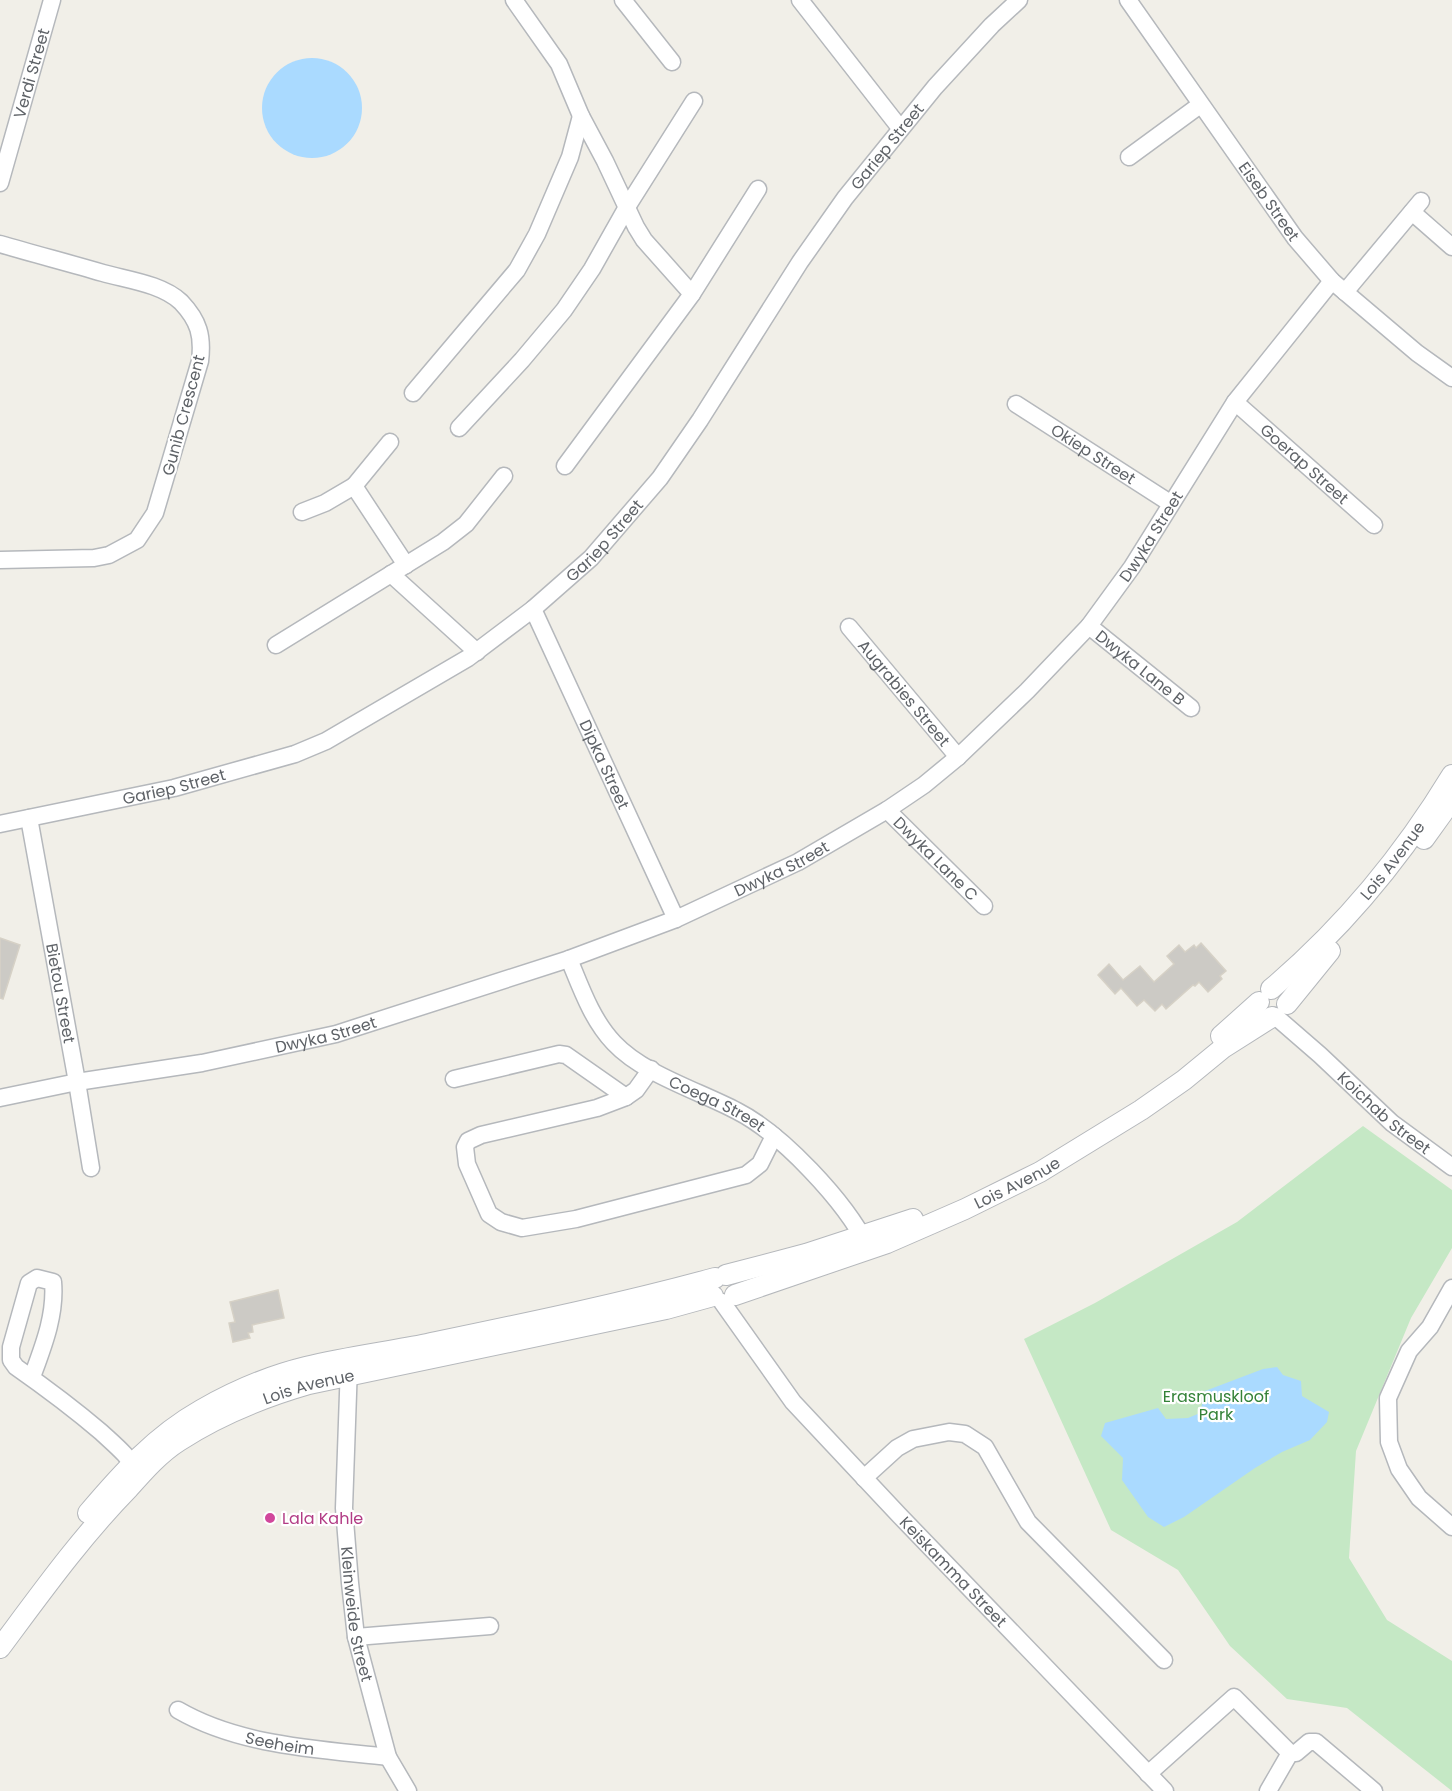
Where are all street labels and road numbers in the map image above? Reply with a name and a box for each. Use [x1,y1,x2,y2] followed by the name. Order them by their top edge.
[8,26,55,121] street label: Verdi Street
[845,98,929,195] street label: Gariep Street
[1233,157,1305,246] street label: Eiseb Street
[156,352,211,478] street label: Gunib Crescent
[1046,418,1140,490] street label: Okiep Street
[1255,418,1354,510] street label: Goerap Street
[1114,486,1189,587] street label: Dwyka Street
[561,494,649,587] street label: Gariep Street
[1091,625,1190,711] street label: Dwyka Lane B
[852,635,955,752] street label: Augrabies Street
[574,716,635,813] street label: Dipka Street
[121,763,228,810] street label: Gariep Street
[888,812,983,906] street label: Dwyka Lane C
[1355,817,1430,905] street label: Lois Avenue
[730,835,834,902] street label: Dwyka Street
[40,941,81,1045] street label: Bietou Street
[273,1011,379,1059] street label: Dwyka Street
[1332,1066,1435,1160] street label: Koichab Street
[665,1070,770,1138] street label: Coega Street
[970,1151,1065,1215] street label: Lois Avenue
[260,1364,357,1410] street label: Lois Avenue
[894,1511,1012,1632] street label: Keiskamma Street
[335,1546,378,1684] street label: Kleinweide Street
[243,1726,316,1761] street label: Seeheim

